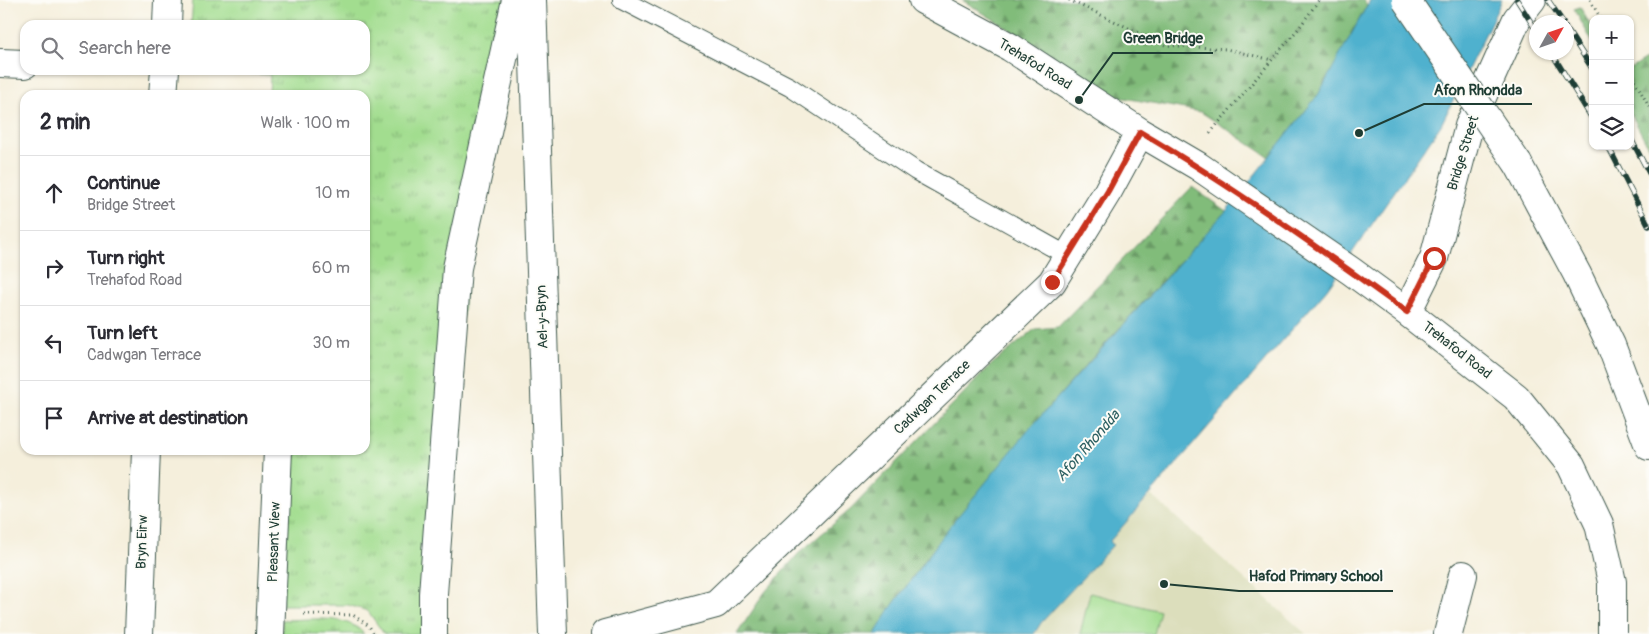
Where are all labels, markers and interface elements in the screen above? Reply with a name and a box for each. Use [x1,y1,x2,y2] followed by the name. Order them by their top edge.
[1529,15,1574,60] north arrow
[1589,15,1634,150] map controls
[1589,15,1634,60] button: +
[20,20,370,75] search box
[1113,23,1213,53] callout: Green Bridge
[1123,29,1204,48] text: Green Bridge
[38,34,66,62] icon: search
[995,35,1075,93] street label: Trehafod Road
[78,36,171,60] text: Search here
[1589,60,1634,105] button: −
[1424,74,1532,104] callout: Afon Rhondda
[1434,81,1522,100] text: Afon Rhondda
[1589,105,1634,150] button: layers
[40,109,90,136] text: 2 min
[261,113,350,133] text: Walk · 100 m
[1444,113,1483,192] street label: Bridge Street
[87,171,160,195] text: Continue
[40,179,68,207] icon: ahead
[315,183,350,203] text: 10 m
[87,195,175,215] text: Bridge Street
[87,246,165,270] text: Turn right
[1423,247,1446,270] route start
[40,254,68,282] icon: right
[312,258,350,278] text: 60 m
[87,270,182,290] text: Trehafod Road
[1041,271,1064,294] route end
[532,285,552,349] street label: Ael-y-Bryn
[1419,318,1495,382] street label: Trehafod Road
[87,321,157,345] text: Turn left
[40,329,68,357] icon: left
[312,333,350,353] text: 30 m
[87,345,201,365] text: Cadwgan Terrace
[890,356,974,438] street label: Cadwgan Terrace
[40,404,68,432] icon: arrive
[87,406,248,430] text: Arrive at destination
[1052,406,1125,486] water label: Afon Rhondda
[264,501,284,583] street label: Pleasant View
[133,514,151,569] street label: Bryn Eirw
[1239,561,1393,591] callout: Hafod Primary School
[1249,567,1383,586] text: Hafod Primary School

